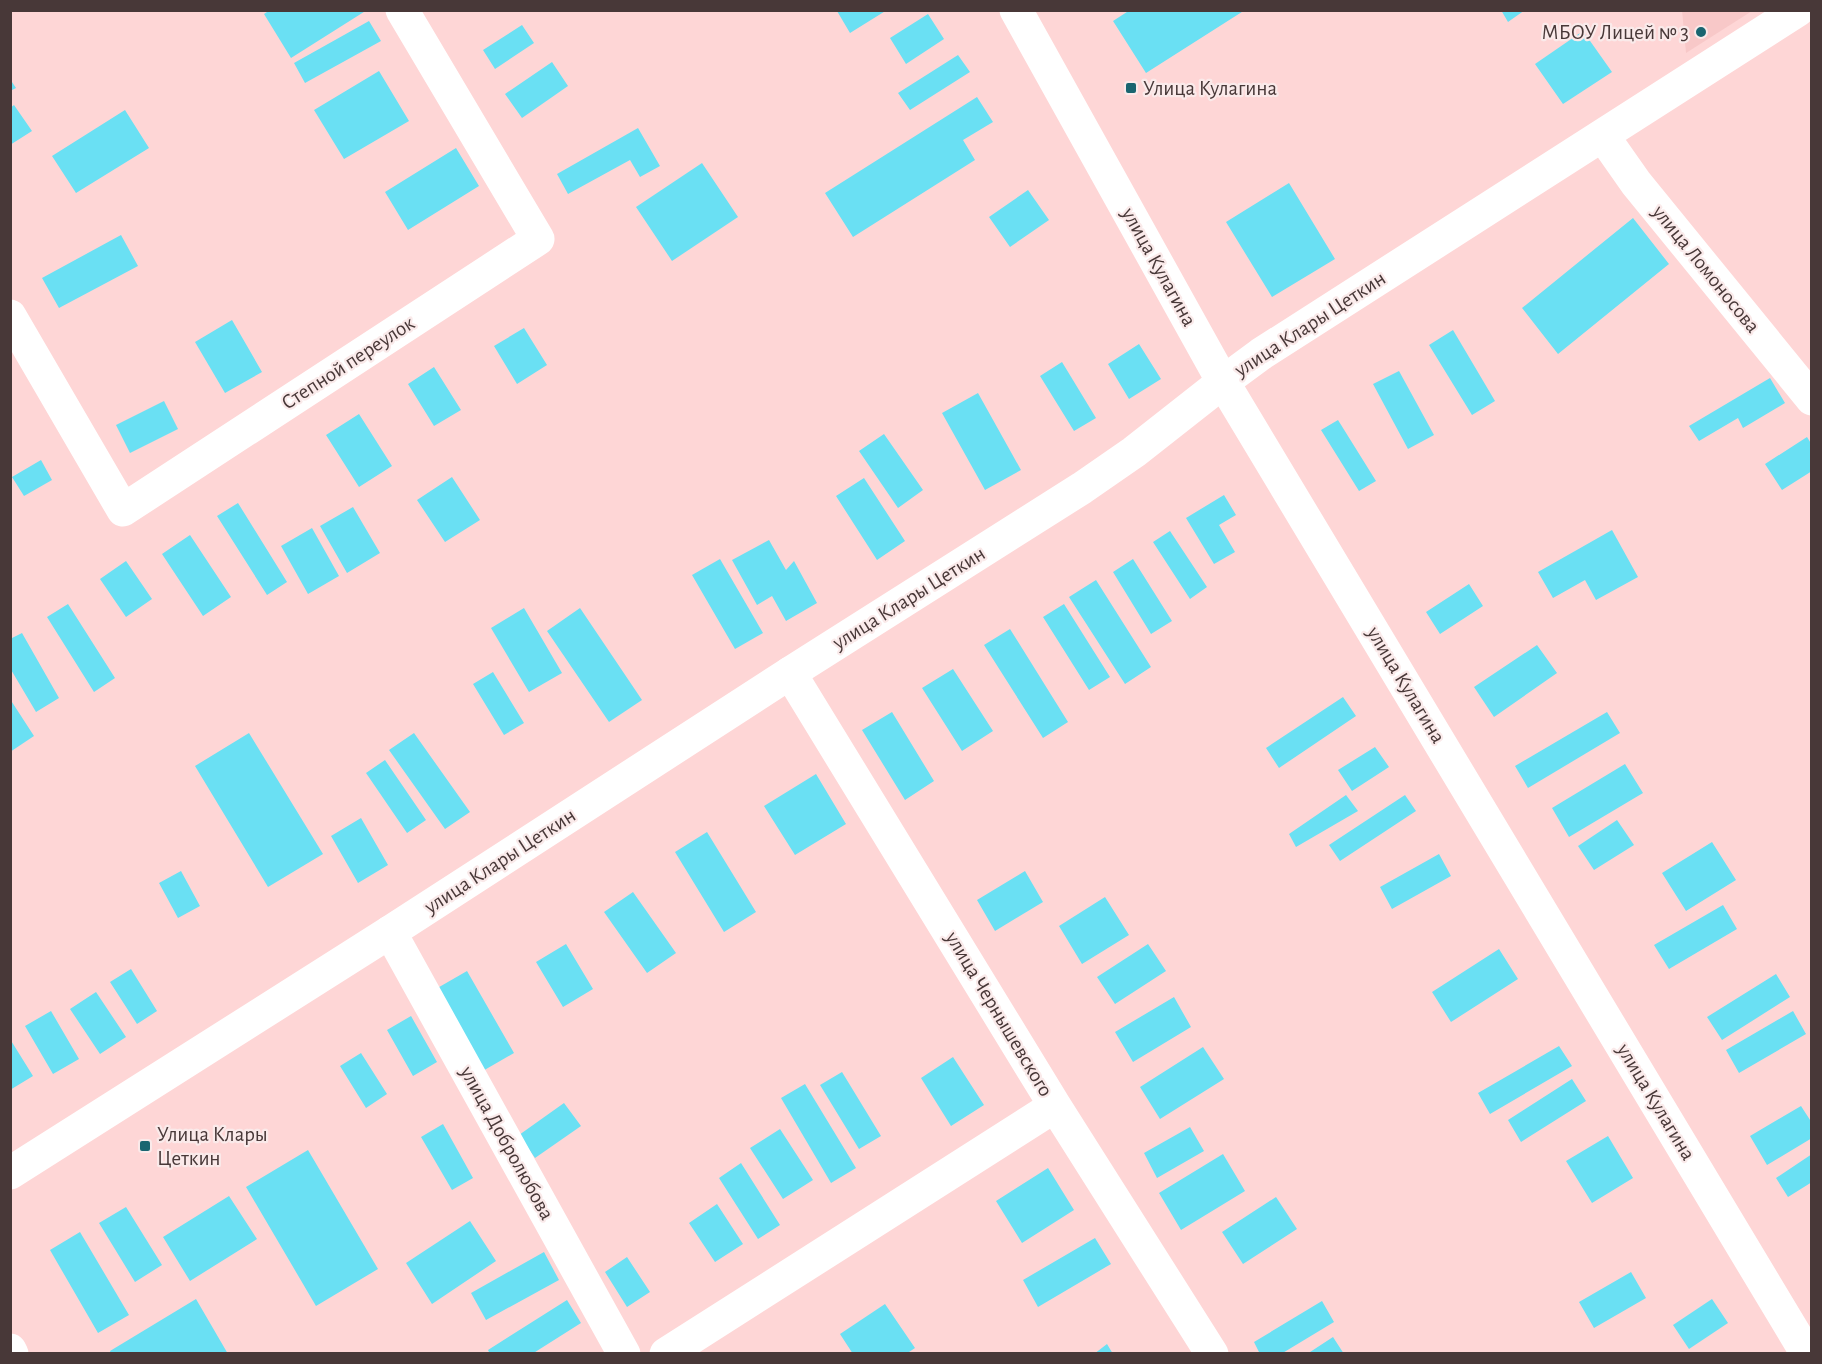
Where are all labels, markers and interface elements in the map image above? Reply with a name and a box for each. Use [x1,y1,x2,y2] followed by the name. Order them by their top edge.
[1542,22,1689,43] place label: МБОУ Лицей № 3
[1694,25,1708,39] marker: МБОУ Лицей № 3
[1143,78,1277,99] place label: Улица Кулагина
[1124,81,1138,95] marker: Улица Кулагина
[1648,200,1764,337] street label: улица Ломоносова
[1117,203,1200,330] street label: улица Кулагина
[1230,267,1389,381] street label: улица Клары Цеткин
[278,312,418,414] street label: Степной переулок
[828,543,989,654] street label: улица Клары Цеткин
[1363,622,1449,747] street label: улица Кулагина
[420,804,579,918] street label: улица Клары Цеткин
[941,927,1056,1100] street label: улица Чернышевского
[1613,1039,1699,1164] street label: улица Кулагина
[456,1062,558,1224] street label: улица Добролюбова
[157,1124,268,1169] place label: Улица Клары Цеткин
[138,1139,152,1153] marker: Улица Клары Цеткин

